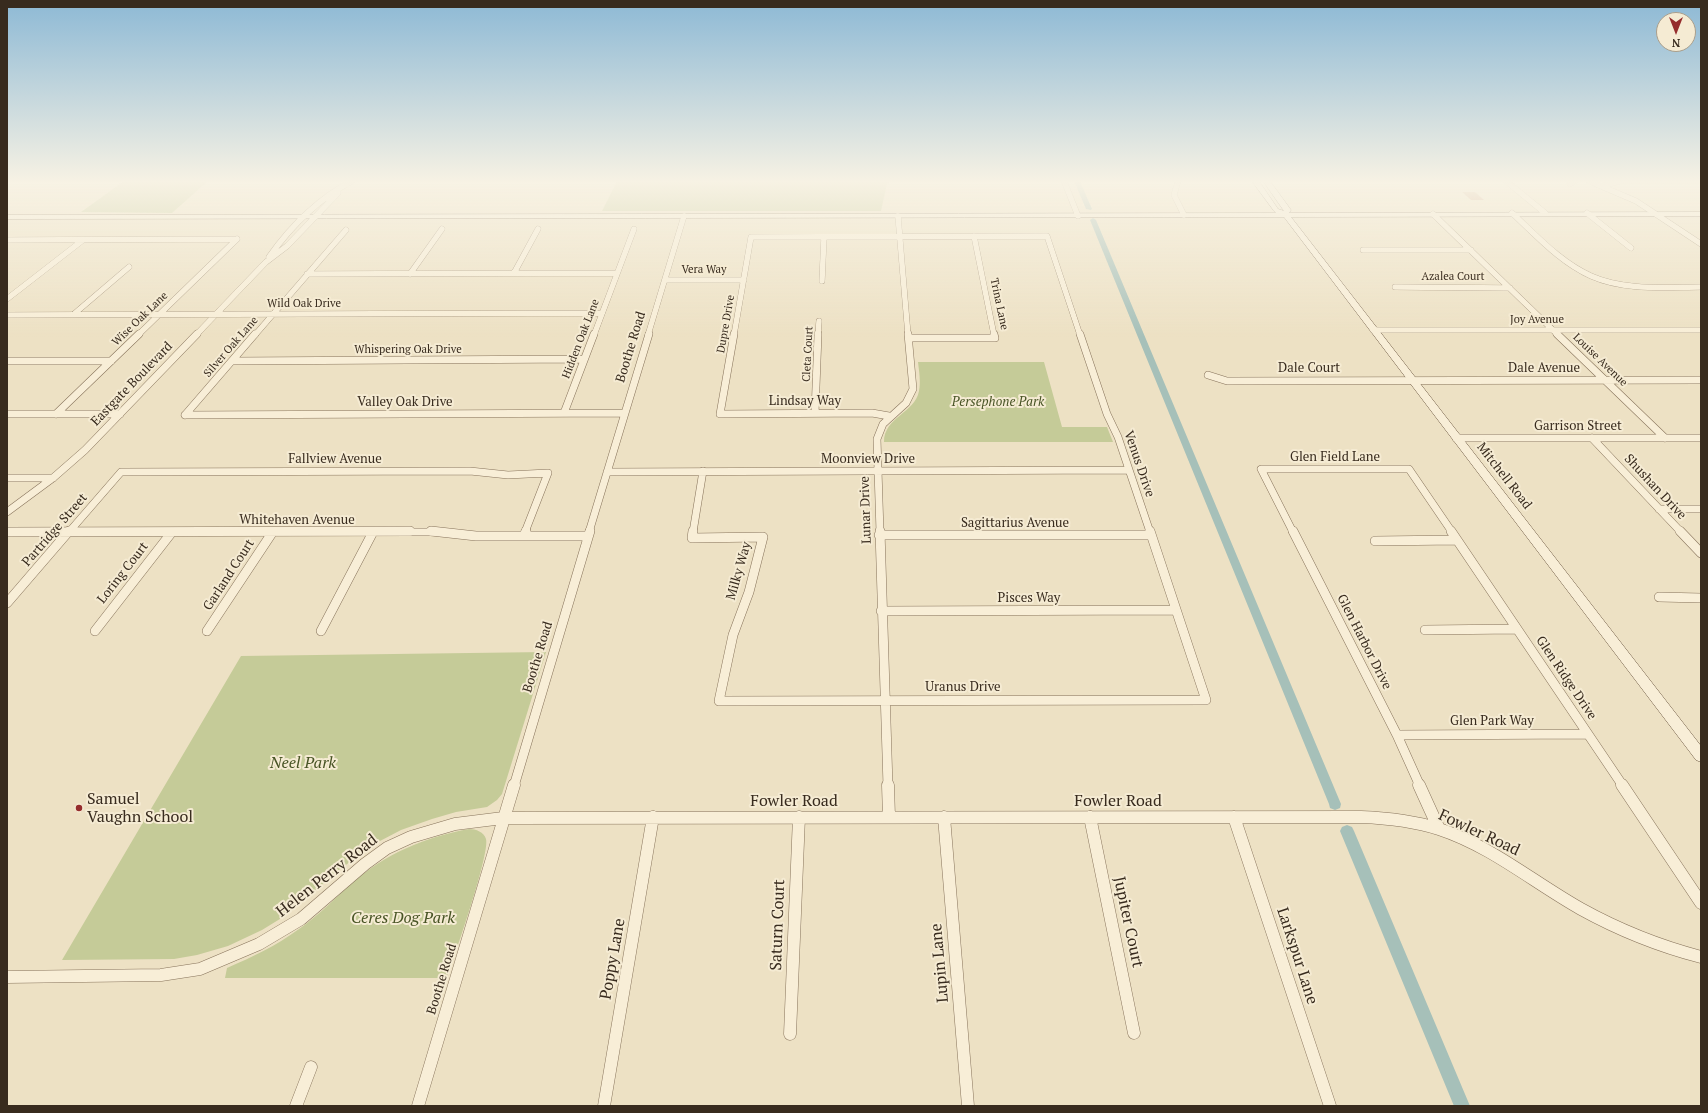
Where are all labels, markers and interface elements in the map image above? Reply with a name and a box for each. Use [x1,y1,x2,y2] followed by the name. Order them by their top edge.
[1656,12,1696,52] north arrow
[1672,36,1680,50] text: N
[681,263,727,277] street label: Vera Way
[1421,270,1485,284] street label: Azalea Court
[987,277,1011,331] street label: Trina Lane
[109,289,171,349] street label: Wise Oak Lane
[714,294,738,354] street label: Dupre Drive
[267,297,341,311] street label: Wild Oak Drive
[560,297,602,381] street label: Hidden Oak Lane
[613,310,649,384] street label: Boothe Road
[1510,313,1564,327] street label: Joy Avenue
[201,314,261,380] street label: Silver Oak Lane
[800,326,816,382] street label: Cleta Court
[1570,331,1630,389] street label: Louise Avenue
[88,339,176,429] street label: Eastgate Boulevard
[354,343,462,357] street label: Whispering Oak Drive
[1278,360,1340,376] street label: Dale Court
[1508,360,1580,376] street label: Dale Avenue
[769,393,841,409] street label: Lindsay Way
[357,394,453,410] street label: Valley Oak Drive
[952,394,1044,410] park label: Persephone Park
[1534,418,1622,434] street label: Garrison Street
[1120,429,1158,499] street label: Venus Drive
[1473,440,1535,512] street label: Mitchell Road
[1290,449,1380,465] street label: Glen Field Lane
[288,451,382,467] street label: Fallview Avenue
[821,451,915,467] street label: Moonview Drive
[1621,451,1689,523] street label: Shushan Drive
[857,476,875,544] street label: Lunar Drive
[19,490,91,570] street label: Partridge Street
[239,512,355,528] street label: Whitehaven Avenue
[961,515,1069,531] street label: Sagittarius Avenue
[200,537,258,613] street label: Garland Court
[94,539,152,607] street label: Loring Court
[723,540,755,602] street label: Milky Way
[998,590,1060,606] street label: Pisces Way
[1333,592,1395,692] street label: Glen Harbor Drive
[520,620,556,694] street label: Boothe Road
[1532,633,1600,723] street label: Glen Ridge Drive
[925,679,1001,695] street label: Uranus Drive
[1450,713,1534,729] street label: Glen Park Way
[270,753,336,773] park label: Neel Park
[87,789,193,827] place label: Samuel Vaughn School
[750,791,838,811] street label: Fowler Road
[1074,791,1162,811] street label: Fowler Road
[74,803,84,813] marker: Samuel Vaughn School
[1435,806,1523,860] street label: Fowler Road
[273,830,381,922] street label: Helen Perry Road
[1109,875,1147,969] street label: Jupiter Court
[767,879,789,971] street label: Saturn Court
[1272,905,1322,1007] street label: Larkspur Lane
[351,908,455,928] park label: Ceres Dog Park
[596,917,630,1001] street label: Poppy Lane
[927,922,953,1004] street label: Lupin Lane
[424,942,460,1016] street label: Boothe Road

